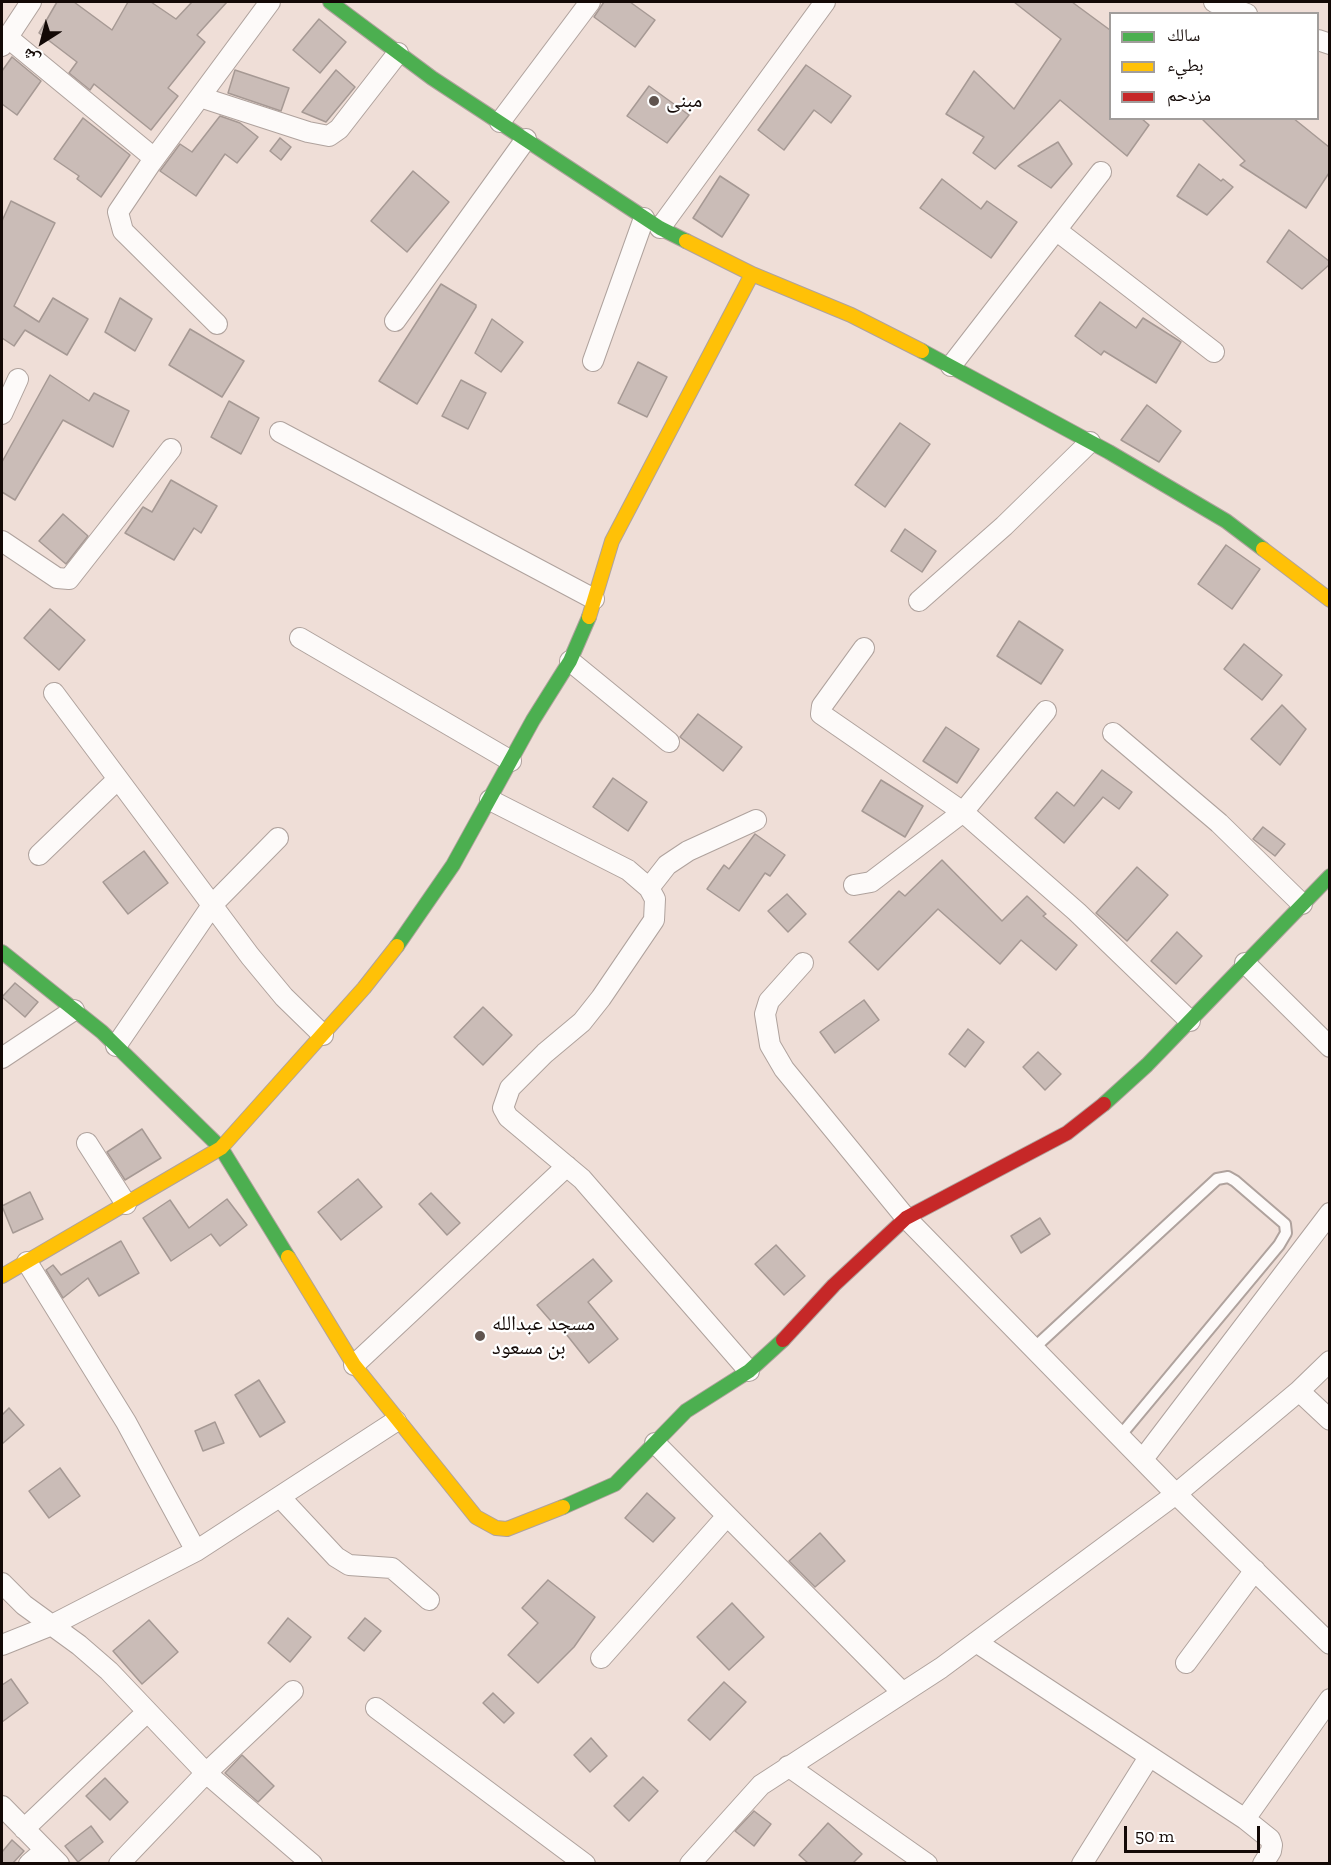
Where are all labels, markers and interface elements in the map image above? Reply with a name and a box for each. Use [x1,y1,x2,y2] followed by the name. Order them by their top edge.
[12,12,72,72] north arrow
[1109,12,1319,120] legend
[1167,24,1200,46] text: سالك
[19,44,44,70] text: ش
[1167,54,1204,76] text: بطيء
[1167,84,1211,106] text: مزدحم
[666,88,702,114] place label: مبنى
[647,94,661,108] marker: مبنى
[492,1311,595,1361] place label: مسجد عبدالله بن مسعود
[473,1329,487,1343] marker: مسجد عبدالله بن مسعود
[1127,1814,1264,1852] scale bar
[1135,1825,1174,1847] text: 50 m

